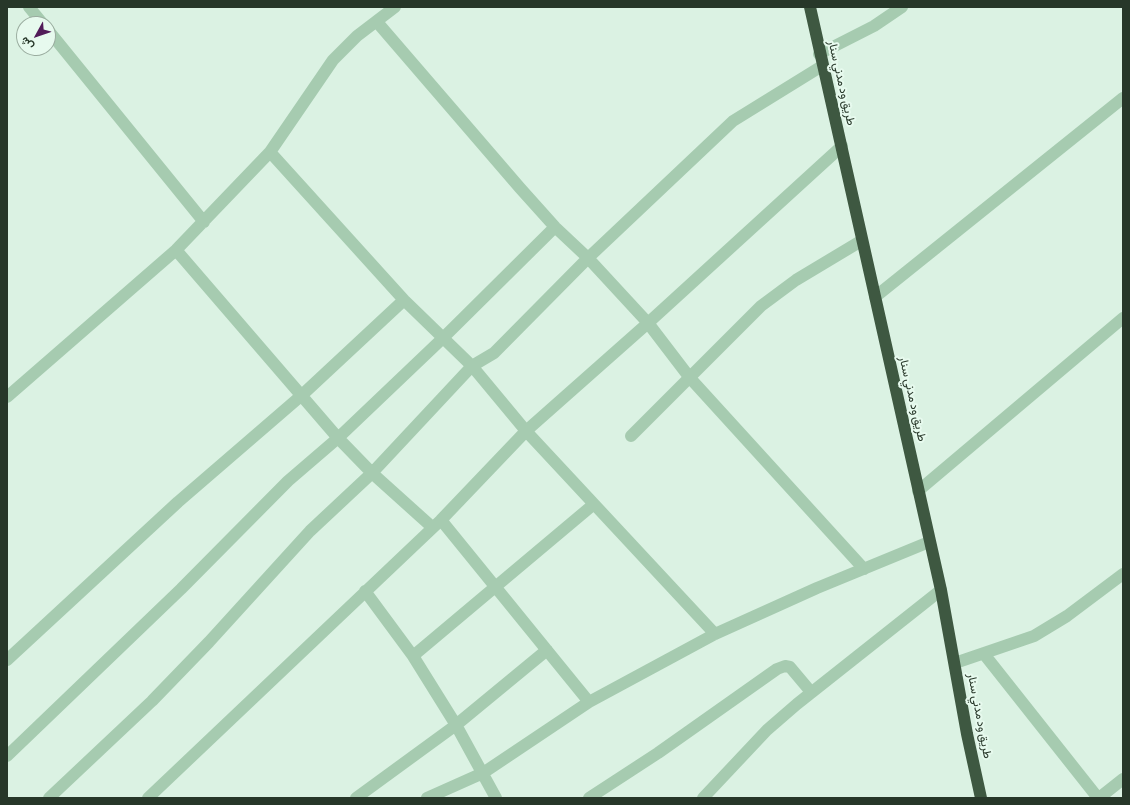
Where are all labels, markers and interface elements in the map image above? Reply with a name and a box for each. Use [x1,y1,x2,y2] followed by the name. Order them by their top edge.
[16,16,56,56] north arrow
[18,34,36,53] text: ش
[824,39,858,127] street label: طريق ود مدني سنار
[895,355,929,443] street label: طريق ود مدني سنار
[964,672,994,760] street label: طريق ود مدني سنار

